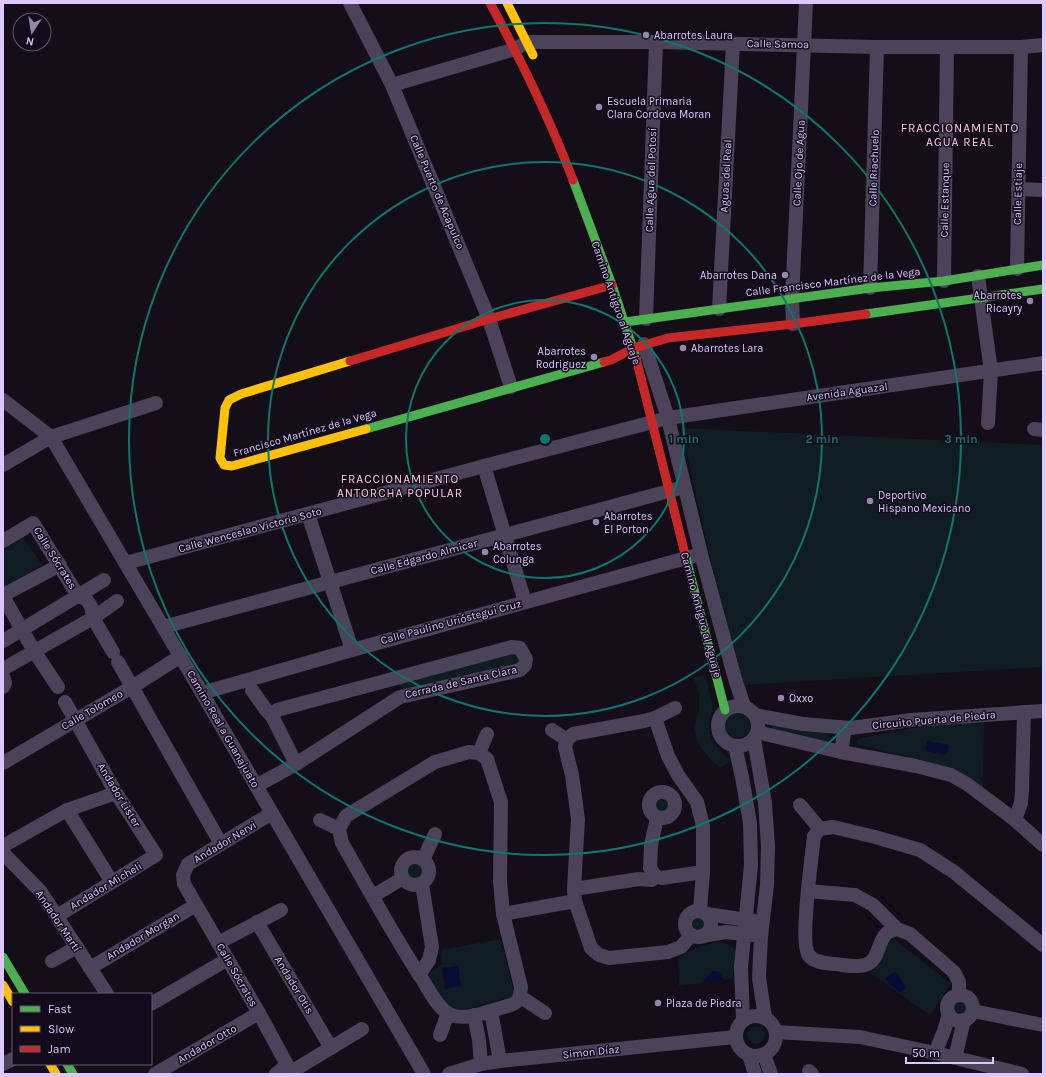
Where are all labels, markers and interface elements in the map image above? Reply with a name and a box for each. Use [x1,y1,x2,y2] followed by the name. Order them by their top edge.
[12,12,52,52] north arrow
[654,29,733,42] place label: Abarrotes Laura
[641,30,651,40] marker: Abarrotes Laura
[25,34,35,48] text: N
[747,37,809,51] street label: Calle Samoa
[607,95,711,121] place label: Escuela Primaria Clara Cordova Moran
[594,102,604,112] marker: Escuela Primaria Clara Cordova Moran
[790,120,808,206] street label: Calle Ojo de Agua
[901,121,1019,149] district label: FRACCIONAMIENTO AGUA REAL
[643,127,659,232] street label: Calle Agua del Potosí
[866,129,882,207] street label: Calle Riachuelo
[407,133,467,251] street label: Calle Puerto de Acapulco
[718,139,734,213] street label: Aguas del Real
[938,162,952,237] street label: Calle Estanque
[1011,163,1025,225] street label: Calle Estiaje
[589,240,643,367] street label: Camino Antiguo al Aguaje
[745,265,921,299] street label: Calle Francisco Martínez de la Vega
[700,269,777,282] place label: Abarrotes Dana
[780,270,790,280] marker: Abarrotes Dana
[974,289,1022,315] place label: Abarrotes Ricayry
[1025,296,1035,306] marker: Abarrotes Ricayry
[691,342,763,355] place label: Abarrotes Lara
[678,343,688,353] marker: Abarrotes Lara
[536,345,586,371] place label: Abarrotes Rodriguez
[589,352,599,362] marker: Abarrotes Rodriguez
[806,380,888,404] street label: Avenida Aguazal
[232,406,378,460] street label: Francisco Martínez de la Vega
[538,432,552,446] centre of rings
[669,432,699,446] text: 1 min
[805,432,839,446] text: 2 min
[944,432,978,446] text: 3 min
[337,472,463,500] district label: FRACCIONAMIENTO ANTORCHA POPULAR
[878,489,970,515] place label: Deportivo Hispano Mexicano
[865,496,875,506] marker: Deportivo Hispano Mexicano
[177,505,323,555] street label: Calle Wenceslao Victoria Soto
[604,510,653,536] place label: Abarrotes El Porton
[591,517,601,527] marker: Abarrotes El Porton
[31,524,79,592] street label: Calle Sócrates
[369,536,479,578] street label: Calle Edgardo Almicar
[493,540,542,566] place label: Abarrotes Colunga
[480,547,490,557] marker: Abarrotes Colunga
[678,551,724,680] street label: Camino Antiguo al Aguaje
[379,597,523,647] street label: Calle Paulino Urióstegui Cruz
[404,663,518,701] street label: Cerrada de Santa Clara
[184,668,262,790] street label: Camino Real a Guanajuato
[59,687,125,733] street label: Calle Tolomeo
[789,692,813,705] place label: Oxxo
[776,693,786,703] marker: Oxxo
[872,708,996,732] street label: Circuito Puerta de Piedra
[95,761,143,829] street label: Andador Lister
[191,818,259,866] street label: Andador Nervi
[68,859,144,913] street label: Andador Micheli
[33,888,84,955] street label: Andador Martí
[104,909,182,963] street label: Andador Morgan
[214,941,261,1009] street label: Calle Sócrates
[272,954,316,1016] street label: Andador Otis
[12,993,152,1065] legend
[666,997,741,1010] place label: Plaza de Piedra
[653,998,663,1008] marker: Plaza de Piedra
[48,1002,72,1016] text: Fast
[48,1022,74,1036] text: Slow
[175,1022,239,1066] street label: Andador Otto
[906,1039,993,1065] scale bar
[48,1042,71,1056] text: Jam
[562,1043,620,1061] street label: Simon Díaz
[912,1046,940,1060] text: 50 m

